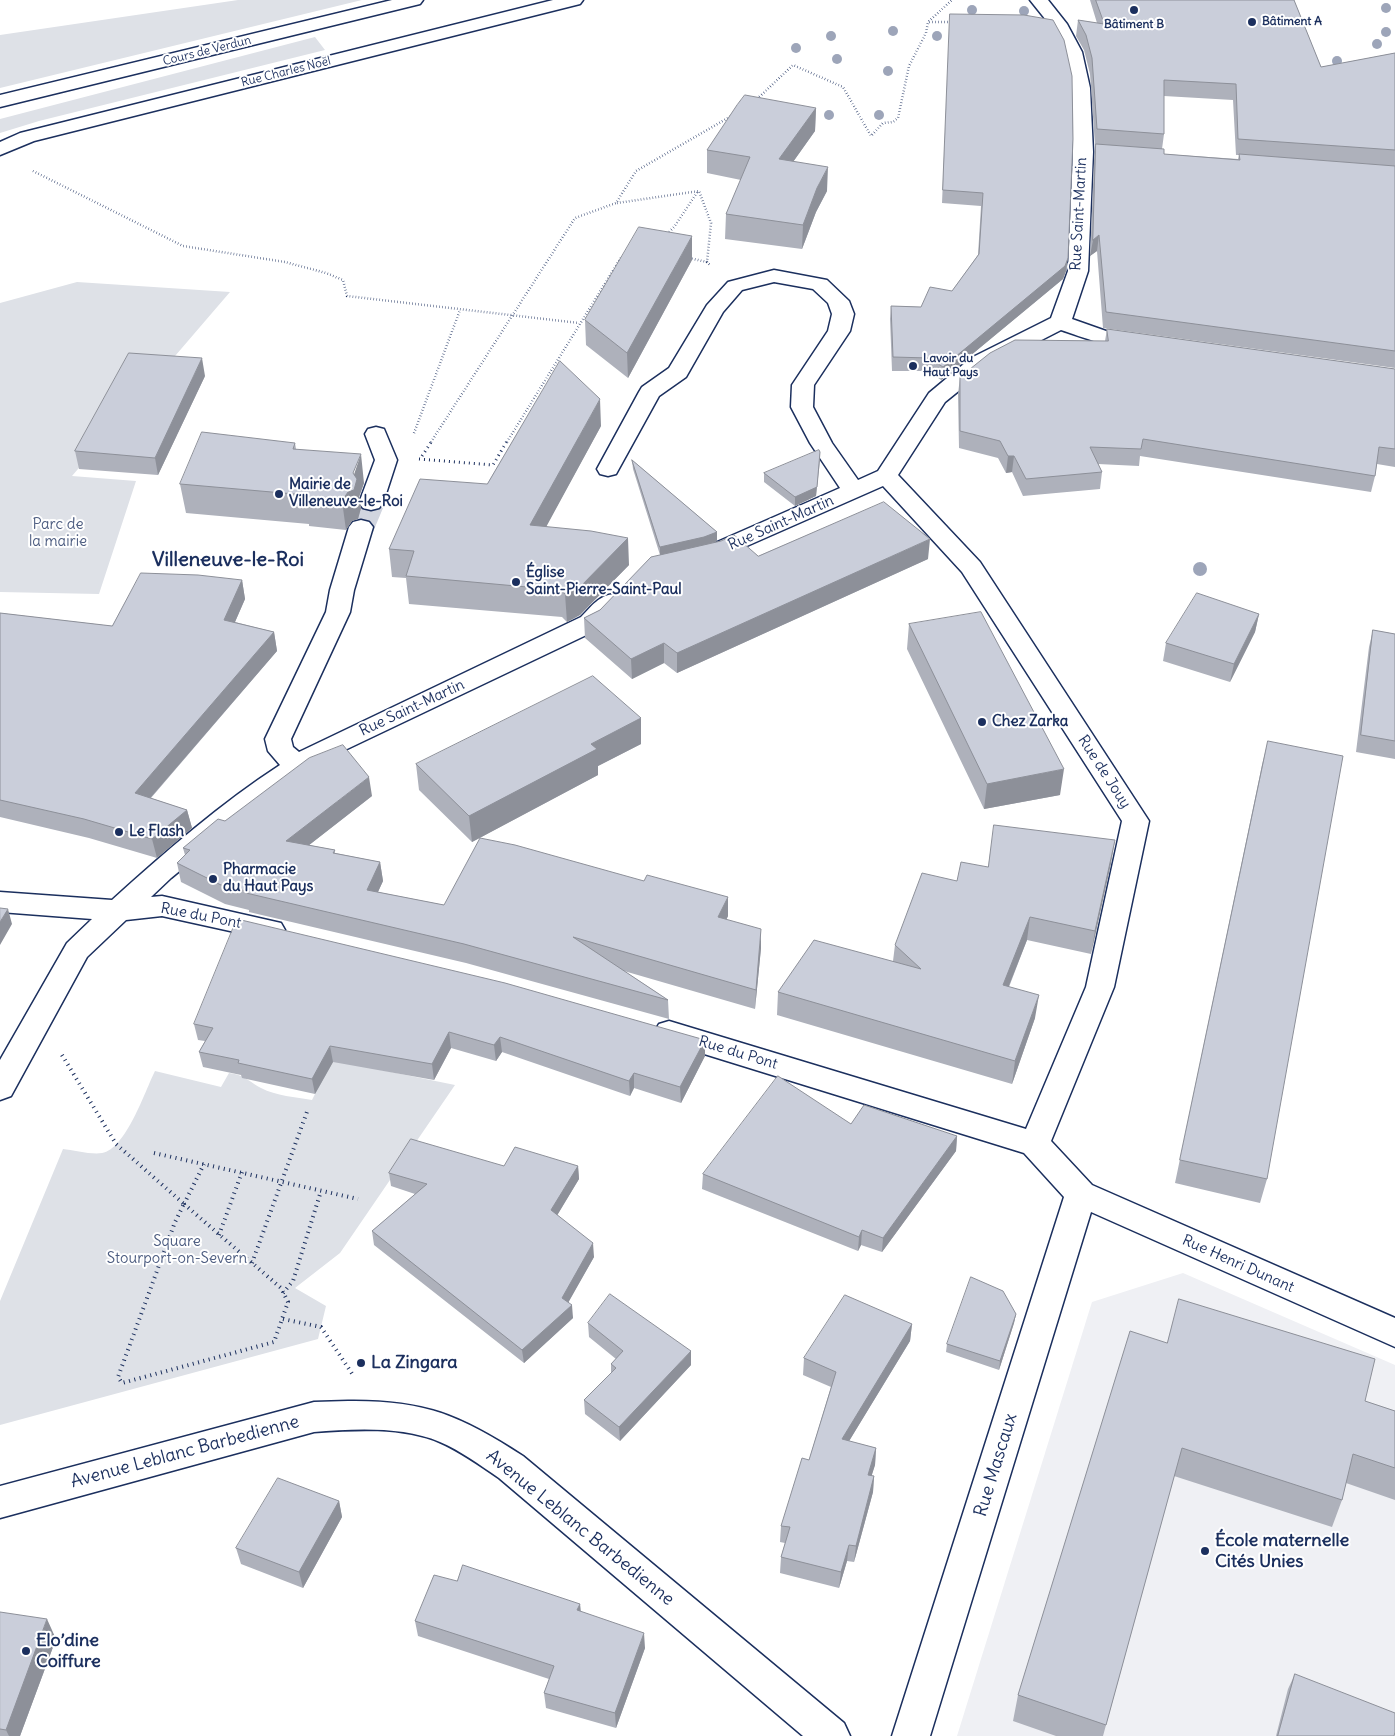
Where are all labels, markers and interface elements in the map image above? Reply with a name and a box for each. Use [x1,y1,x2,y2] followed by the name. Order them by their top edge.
[1128,4,1140,16] marker: Bâtiment B
[1262,15,1322,29] place label: Bâtiment A
[1246,16,1258,28] marker: Bâtiment A
[1104,18,1164,32] place label: Bâtiment B
[161,33,253,69] street label: Cours de Verdun
[240,54,332,90] street label: Rue Charles Noël
[1067,157,1091,271] street label: Rue Saint-Martin
[923,352,978,380] place label: Lavoir du Haut Pays
[907,360,919,372] marker: Lavoir du Haut Pays
[289,476,403,511] place label: Mairie de Villeneuve-le-Roi
[273,488,285,500] marker: Mairie de Villeneuve-le-Roi
[725,492,837,554] street label: Rue Saint-Martin
[29,516,87,551] park label: Parc de la mairie
[152,548,304,572] district label: Villeneuve-le-Roi
[526,564,682,599] place label: Église Saint-Pierre-Saint-Paul
[510,576,522,588] marker: Église Saint-Pierre-Saint-Paul
[357,676,467,740] street label: Rue Saint-Martin
[992,713,1068,731] place label: Chez Zarka
[976,716,988,728] marker: Chez Zarka
[1074,732,1134,812] street label: Rue de Jouy
[129,823,184,841] place label: Le Flash
[113,826,125,838] marker: Le Flash
[223,861,313,896] place label: Pharmacie du Haut Pays
[207,873,219,885] marker: Pharmacie du Haut Pays
[159,899,243,933] street label: Rue du Pont
[696,1032,780,1074] street label: Rue du Pont
[1179,1231,1297,1297] street label: Rue Henri Dunant
[107,1233,247,1268] park label: Square Stourport-on-Severn
[371,1352,458,1374] place label: La Zingara
[355,1357,367,1369] marker: La Zingara
[68,1411,302,1493] street label: Avenue Leblanc Barbedienne
[970,1411,1022,1519] street label: Rue Mascaux
[482,1445,678,1611] street label: Avenue Leblanc Barbedienne
[1215,1530,1349,1572] place label: École maternelle Cités Unies
[1199,1545,1211,1557] marker: École maternelle Cités Unies
[36,1630,101,1672] place label: Elo’dine Coiffure
[20,1645,32,1657] marker: Elo’dine Coiffure

